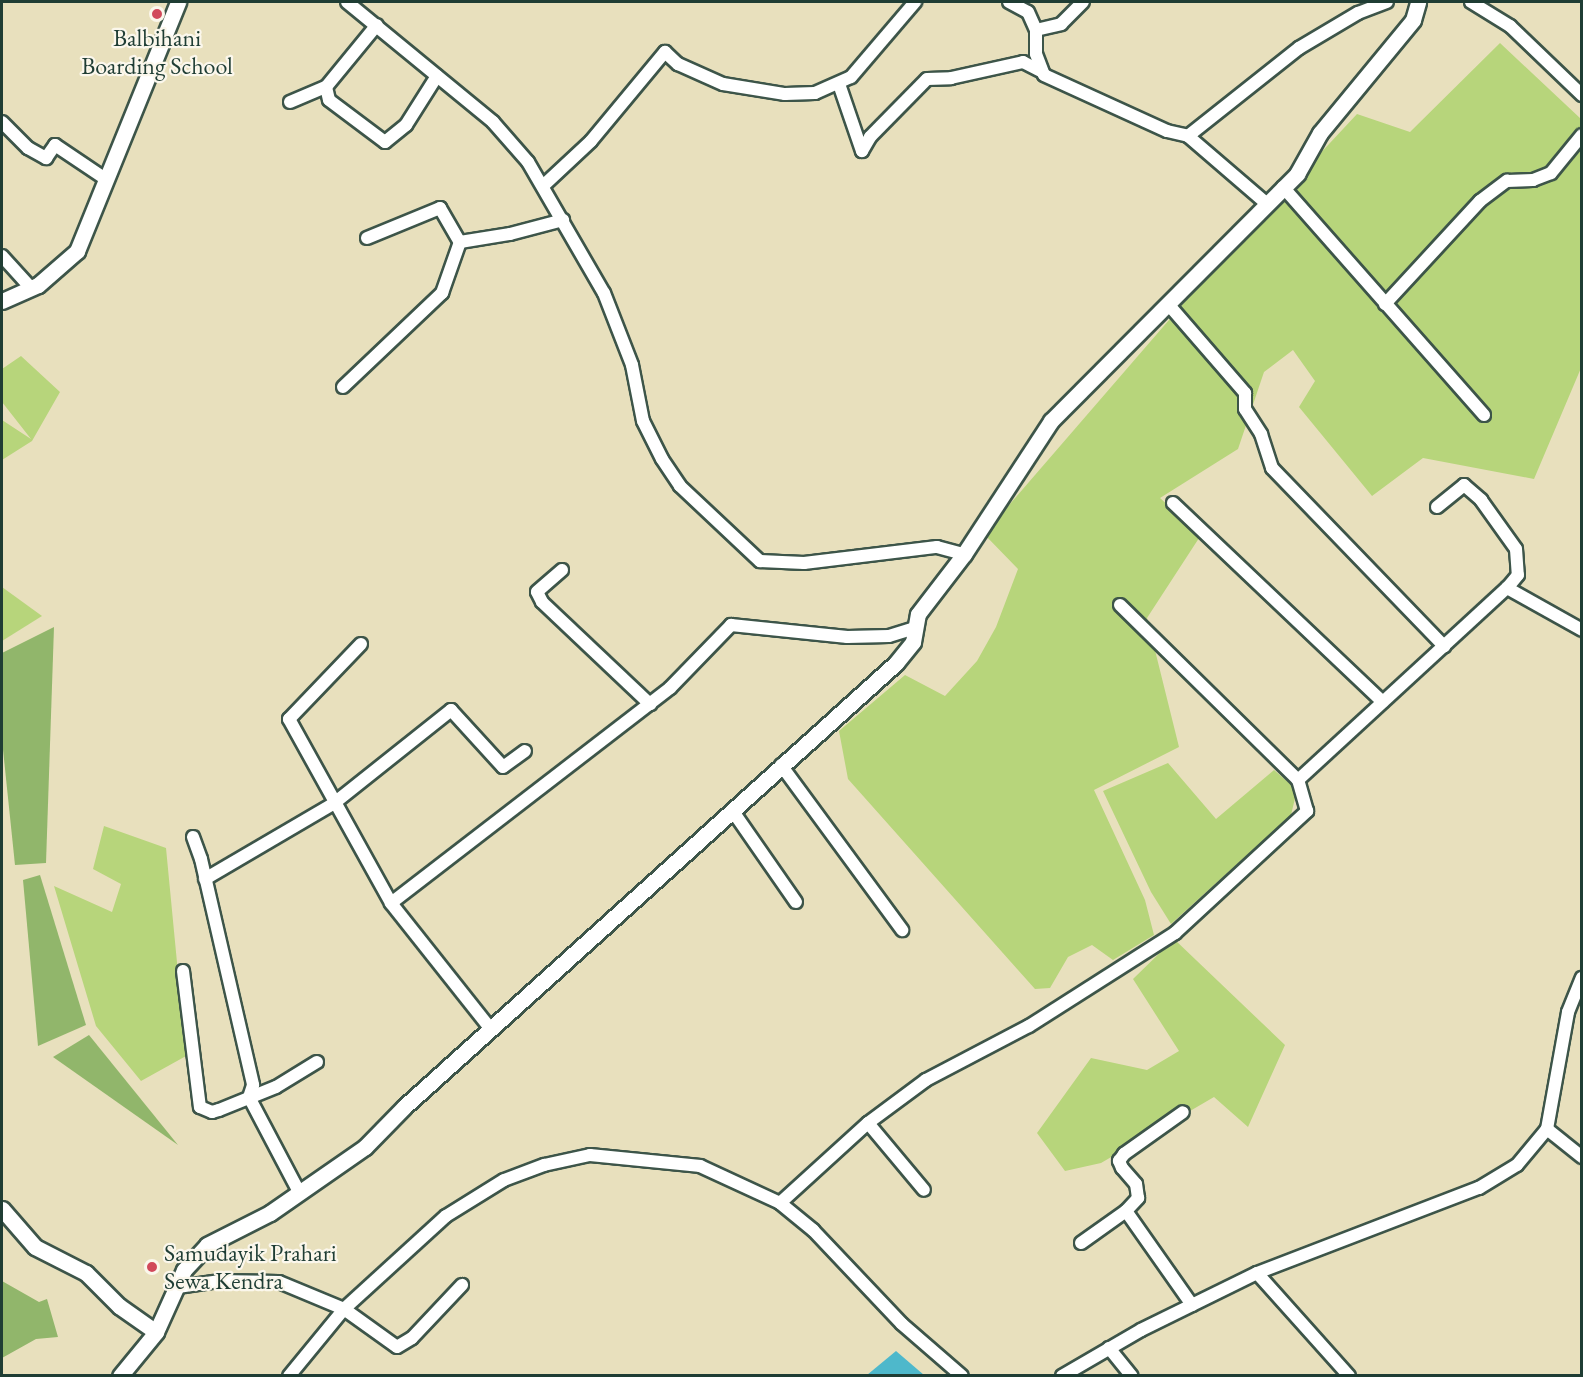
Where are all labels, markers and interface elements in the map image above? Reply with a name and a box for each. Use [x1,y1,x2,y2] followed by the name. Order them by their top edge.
[150,7,164,21] marker: Balbihani Boarding School
[81,24,233,80] place label: Balbihani Boarding School
[164,1239,337,1295] place label: Samudayik Prahari Sewa Kendra
[145,1260,159,1274] marker: Samudayik Prahari Sewa Kendra

